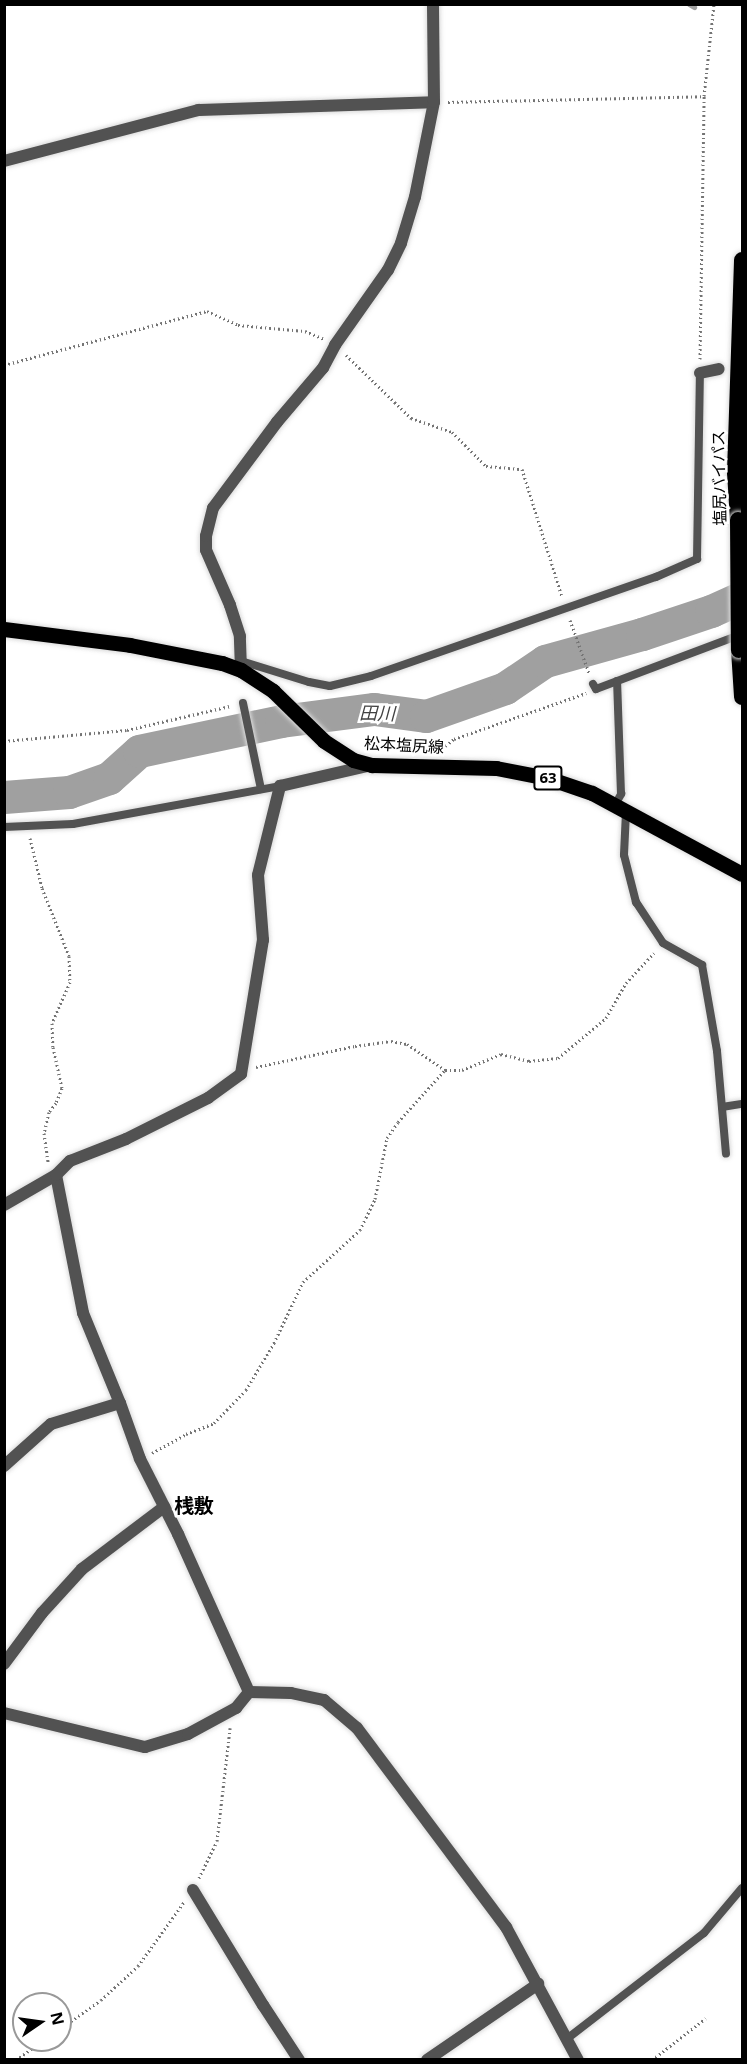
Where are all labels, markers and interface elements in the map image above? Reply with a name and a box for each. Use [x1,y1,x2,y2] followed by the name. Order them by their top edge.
[709,430,729,526] street label: 塩尻バイパス
[359,702,395,724] water label: 田川
[364,733,444,757] street label: 松本塩尻線
[533,766,563,790] road number: 63
[174,1493,214,1517] district label: 桟敷
[12,1992,72,2052] north arrow
[45,2010,70,2027] text: N

